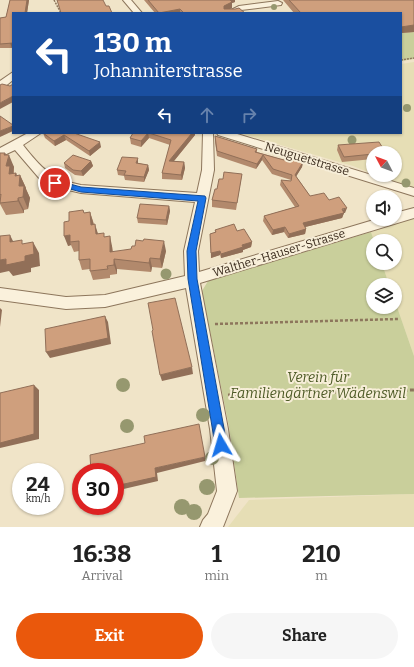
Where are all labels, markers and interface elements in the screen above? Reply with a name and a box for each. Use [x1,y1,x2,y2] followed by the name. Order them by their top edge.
[94,26,172,59] text: 130 m
[28,28,80,80] icon: left
[94,60,243,82] text: Johanniterstrasse
[154,104,176,126] icon: left
[196,104,218,126] icon: ahead
[238,104,260,126] icon: right
[263,139,351,179] street label: Neuguetstrasse
[366,146,402,182] north arrow
[366,146,402,314] map controls
[38,166,72,200] pin
[44,172,66,194] icon: arrive
[366,190,402,226] button: sound
[211,226,347,280] street label: Walther-Hauser-Strasse
[366,234,402,270] button: search
[366,278,402,314] button: layers
[230,369,406,402] park label: Verein für Familiengärtner Wädenswil
[200,424,242,466] position arrow
[72,463,124,515] speed limit sign: 30
[26,472,50,496] text: 24
[26,493,50,505] text: km/h
[73,540,131,568] text: 16:38
[211,540,222,568] text: 1
[302,540,341,568] text: 210
[82,568,123,583] text: Arrival
[204,568,229,583] text: min
[315,568,328,583] text: m
[16,613,203,659] button: Exit
[211,613,398,659] button: Share

